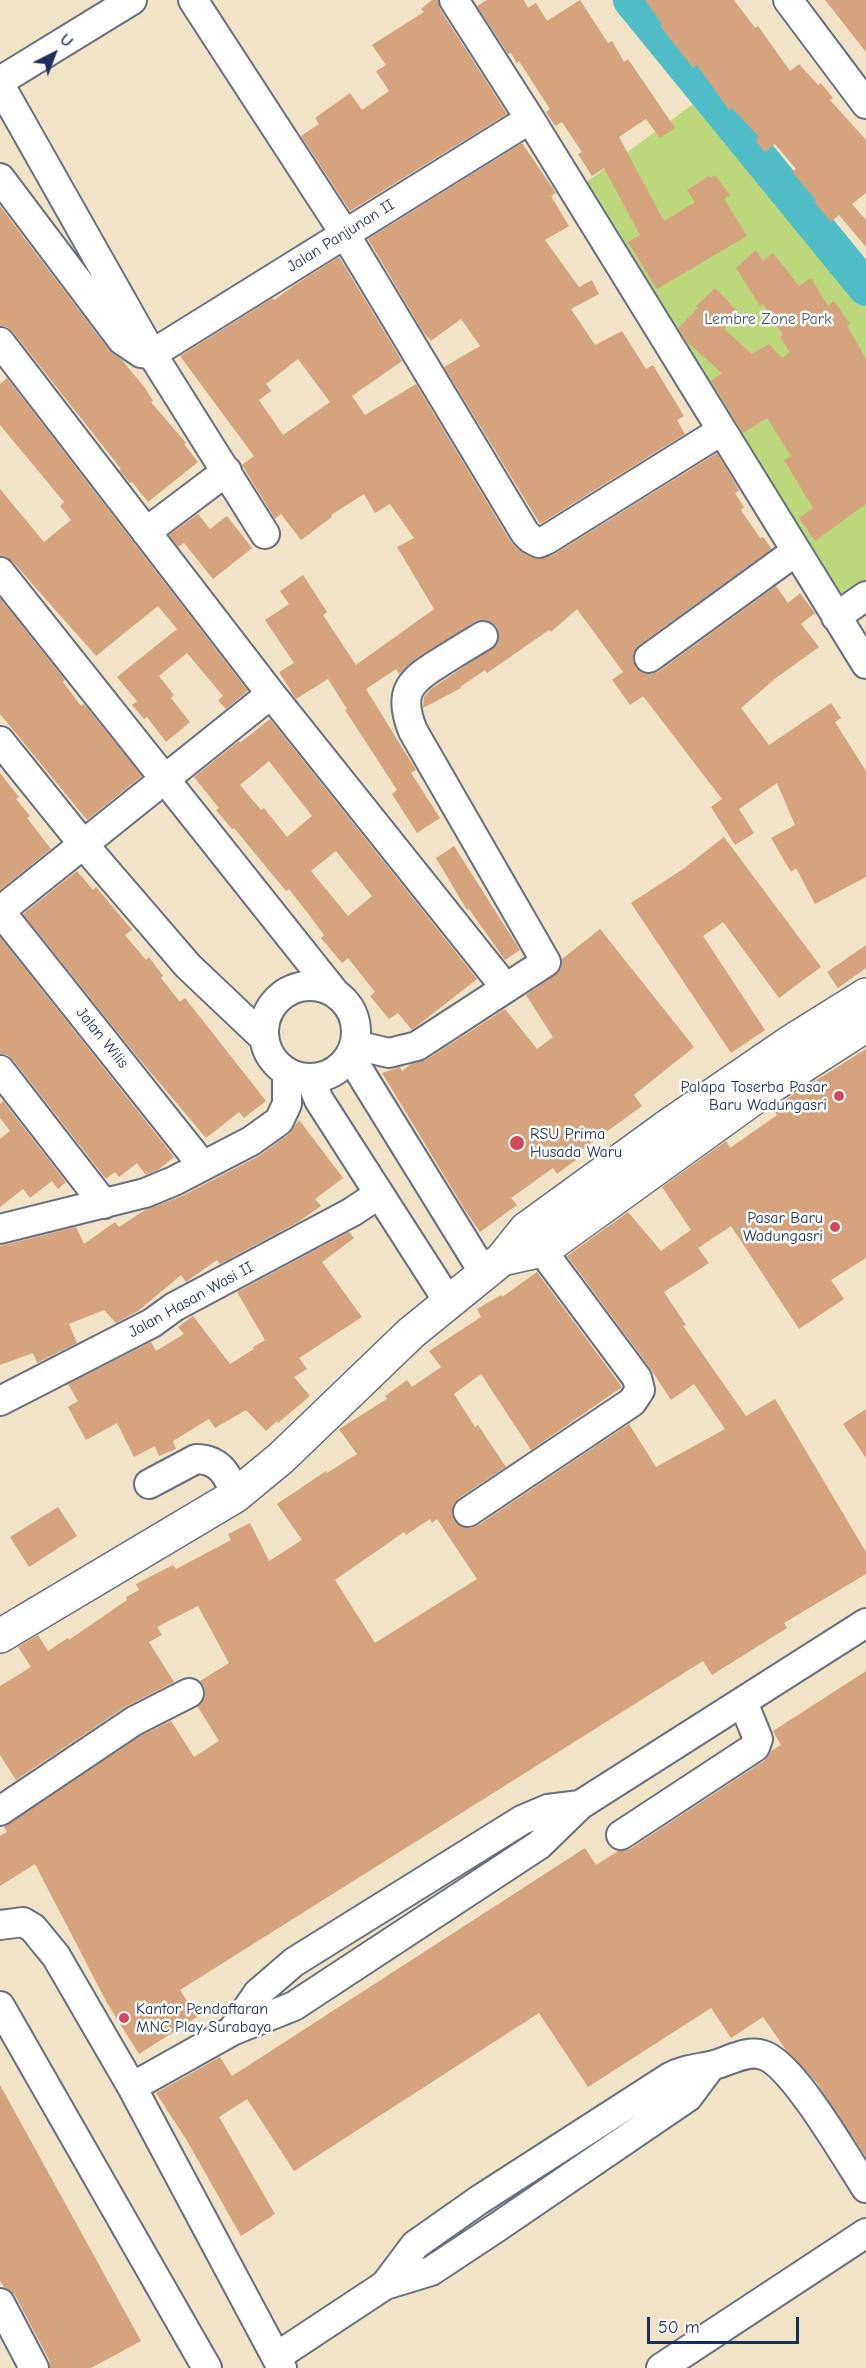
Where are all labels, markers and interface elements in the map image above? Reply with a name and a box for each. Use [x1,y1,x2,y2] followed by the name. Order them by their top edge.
[24,24,84,84] north arrow
[56,30,76,51] text: U
[284,195,398,277] street label: Jalan Panjunan II
[704,309,832,329] park label: Lembre Zone Park
[72,1004,132,1072] street label: Jalan Wilis
[680,1077,827,1115] place label: Palapa Toserba Pasar Baru Wadungasri
[832,1089,846,1103] marker: Palapa Toserba Pasar Baru Wadungasri
[530,1124,622,1162] place label: RSU Prima Husada Waru
[508,1134,526,1152] marker: RSU Prima Husada Waru
[743,1208,823,1246] place label: Pasar Baru Wadungasri
[828,1220,842,1234] marker: Pasar Baru Wadungasri
[125,1258,257,1342] street label: Jalan Hasan Wasi II
[136,1999,272,2037] place label: Kantor Pendaftaran MNC Play Surabaya
[117,2011,131,2025] marker: Kantor Pendaftaran MNC Play Surabaya
[650,2305,802,2343] scale bar
[658,2317,700,2338] text: 50 m

